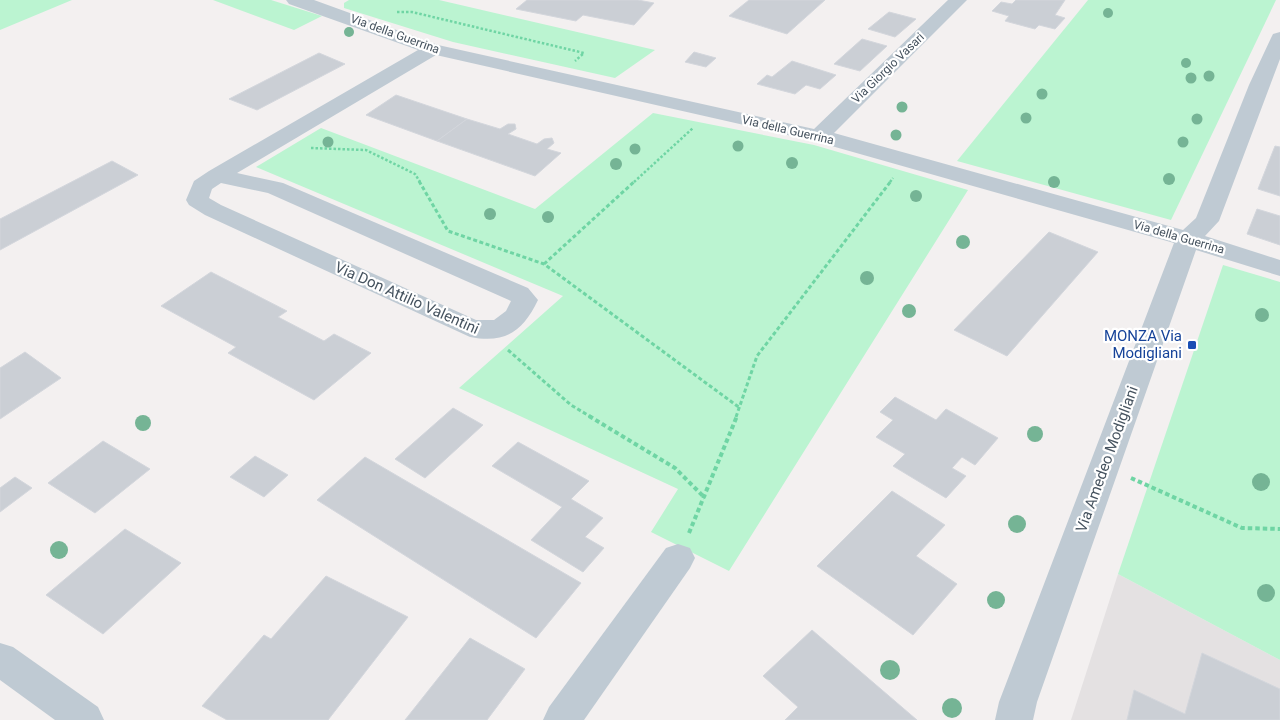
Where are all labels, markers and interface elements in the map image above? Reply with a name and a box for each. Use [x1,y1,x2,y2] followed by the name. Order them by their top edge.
[348,11,442,57] street label: Via della Guerrina
[849,30,927,106] street label: Via Giorgio Vasari
[741,113,835,147] street label: Via della Guerrina
[1132,217,1226,257] street label: Via della Guerrina
[332,258,482,338] street label: Via Don Attilio Valentini
[1104,327,1182,362] place label: MONZA Via Modigliani
[1186,339,1198,351] marker: MONZA Via Modigliani
[1072,383,1142,535] street label: Via Amedeo Modigliani

